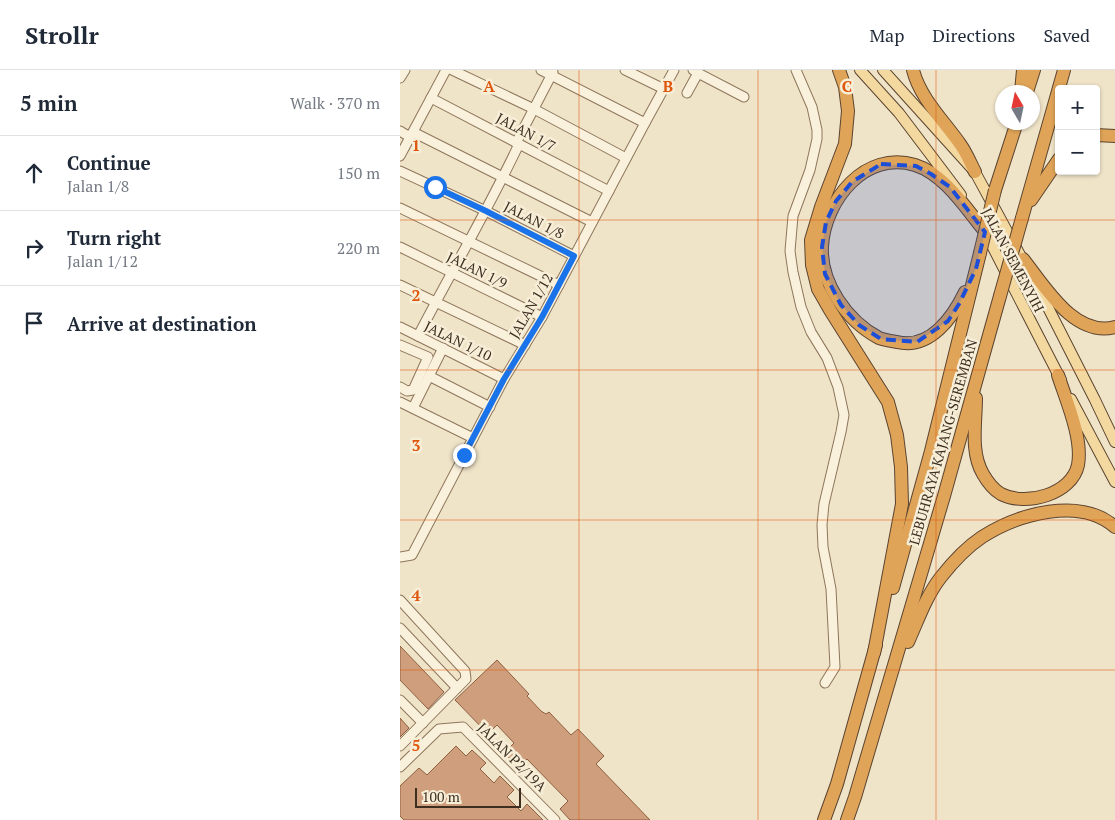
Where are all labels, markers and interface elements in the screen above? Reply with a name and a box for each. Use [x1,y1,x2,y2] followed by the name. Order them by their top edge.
[25,19,99,51] text: Strollr
[869,23,904,47] text: Map
[932,23,1015,47] text: Directions
[1043,23,1090,47] text: Saved
[483,75,495,97] text: A
[663,75,673,97] text: B
[842,75,852,97] text: C
[995,85,1040,130] north arrow
[1055,85,1100,175] map controls
[1055,85,1100,130] button: +
[20,89,77,117] text: 5 min
[290,92,380,114] text: Walk · 370 m
[493,108,559,155] street label: JALAN 1/7
[1055,130,1100,175] button: −
[411,134,421,156] text: 1
[67,150,151,175] text: Continue
[20,159,48,187] icon: ahead
[337,162,380,184] text: 150 m
[67,175,129,197] text: Jalan 1/8
[424,176,447,199] route start
[501,196,567,243] street label: JALAN 1/8
[978,204,1049,315] street label: JALAN SEMENYIH
[67,225,161,250] text: Turn right
[20,234,48,262] icon: right
[337,237,380,259] text: 220 m
[444,247,511,292] street label: JALAN 1/9
[67,250,138,272] text: Jalan 1/12
[504,270,557,342] street label: JALAN 1/12
[411,284,421,306] text: 2
[20,309,48,337] icon: arrive
[67,311,256,336] text: Arrive at destination
[422,316,495,365] street label: JALAN 1/10
[904,337,981,547] street label: LEBUHRAYA KAJANG-SEREMBAN
[411,434,421,456] text: 3
[453,444,476,467] route end
[411,584,421,606] text: 4
[474,718,551,796] street label: JALAN P2/19A
[411,734,421,756] text: 5
[415,785,521,808] scale bar
[422,787,460,806] text: 100 m

